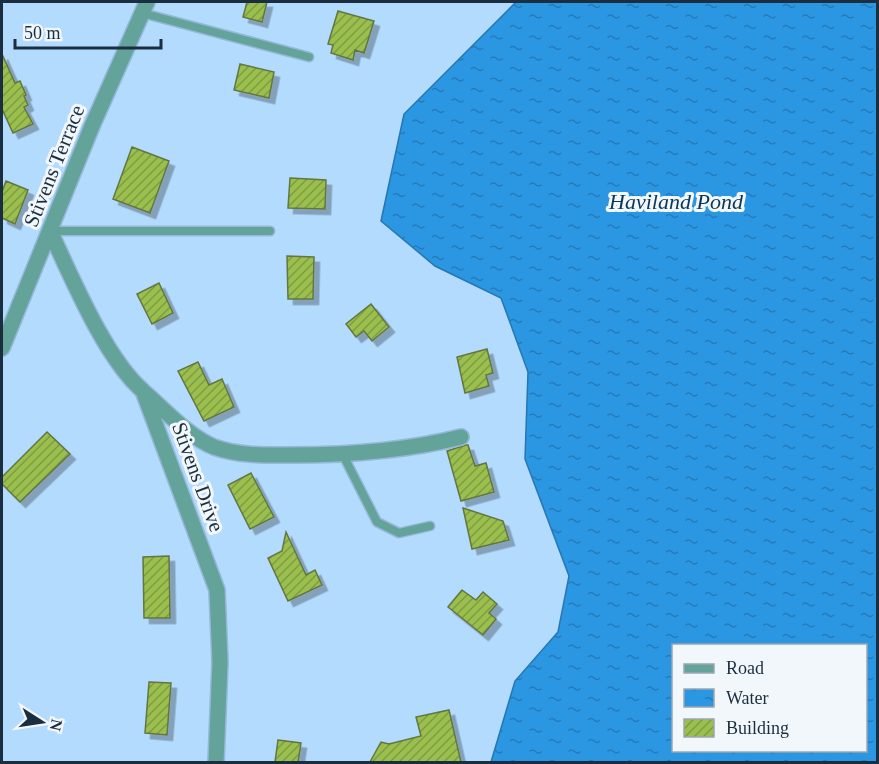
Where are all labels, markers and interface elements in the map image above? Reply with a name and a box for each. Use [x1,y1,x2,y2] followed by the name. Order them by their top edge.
[15,12,160,50] scale bar
[24,23,61,43] text: 50 m
[19,102,89,230] street label: Stivens Terrace
[608,189,744,214] water label: Haviland Pond
[167,419,229,535] street label: Stivens Drive
[672,644,867,752] legend
[726,658,764,678] text: Road
[726,688,769,708] text: Water
[12,692,72,752] north arrow
[47,718,66,733] text: N
[726,718,789,738] text: Building

